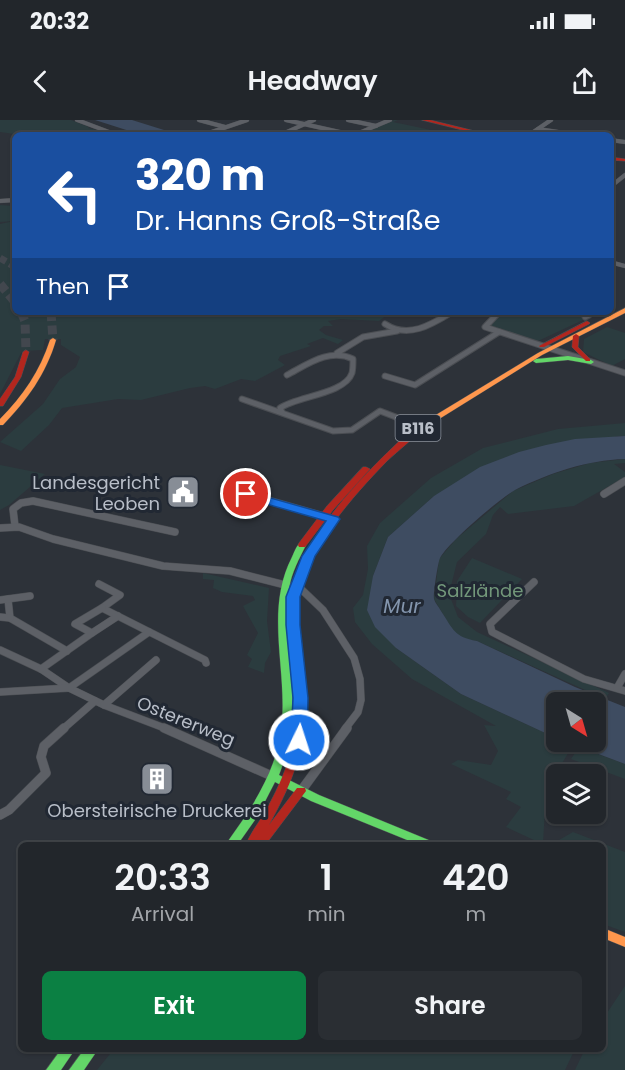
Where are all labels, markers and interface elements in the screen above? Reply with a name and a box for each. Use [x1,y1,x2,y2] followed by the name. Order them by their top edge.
[30,6,89,37] text: 20:32
[247,62,378,99] text: Headway
[24,65,57,98] icon: back
[568,65,601,98] icon: share
[135,146,265,205] text: 320 m
[36,156,114,234] icon: left
[135,202,441,239] text: Dr. Hanns Groß-Straße
[102,270,135,303] icon: arrive
[36,271,90,302] text: Then
[396,415,440,441] road number: B116
[220,468,271,519] pin
[32,470,160,516] place label: Landesgericht Leoben
[165,474,201,510] public building icon: Landesgericht Leoben
[229,477,262,510] icon: arrive
[437,578,523,603] park label: Salzlände
[383,592,421,620] water label: Mur
[133,690,239,752] street label: Ostererweg
[546,692,606,752] north arrow
[546,692,606,824] map controls
[267,708,331,772] position arrow
[139,761,175,797] building icon: Obersteirische Druckerei
[546,764,606,824] button: layers
[47,798,267,823] place label: Obersteirische Druckerei
[114,852,211,903] text: 20:33
[320,852,333,903] text: 1
[442,852,510,903] text: 420
[131,900,194,928] text: Arrival
[307,900,346,928] text: min
[465,900,486,928] text: m
[42,971,306,1040] button: Exit
[318,971,582,1040] button: Share

